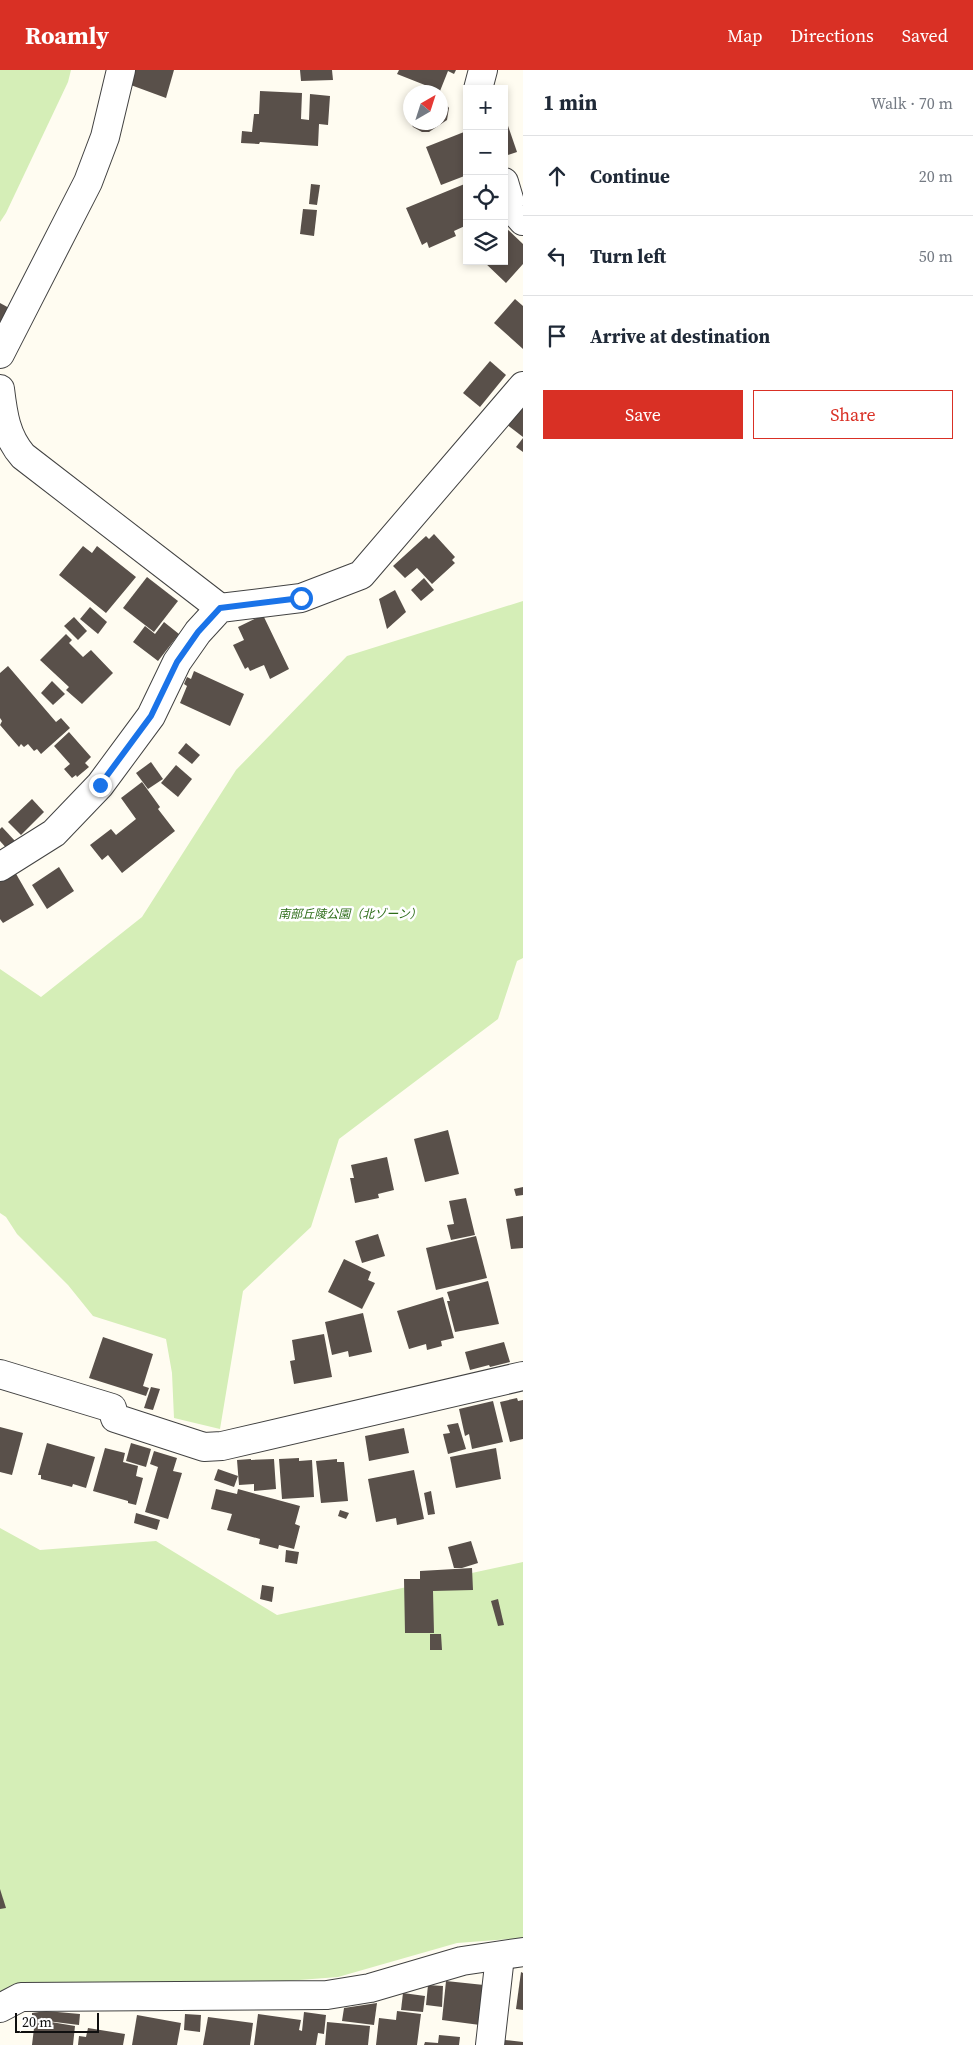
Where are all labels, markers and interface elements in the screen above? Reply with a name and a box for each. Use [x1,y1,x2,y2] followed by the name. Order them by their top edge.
[25,19,109,52] text: Roamly
[727,23,763,48] text: Map
[791,23,874,48] text: Directions
[902,23,948,48] text: Saved
[403,85,448,130] north arrow
[463,85,508,265] map controls
[463,85,508,130] button: +
[543,88,598,117] text: 1 min
[871,92,953,114] text: Walk · 70 m
[463,130,508,175] button: −
[543,162,571,190] icon: ahead
[590,163,670,189] text: Continue
[919,165,953,187] text: 20 m
[463,175,508,220] button: locate
[463,220,508,265] button: layers
[543,242,571,270] icon: left
[590,243,666,269] text: Turn left
[919,245,953,267] text: 50 m
[543,322,571,350] icon: arrive
[590,323,770,349] text: Arrive at destination
[543,390,743,439] button: Save
[753,390,953,439] button: Share
[290,587,313,610] route start
[89,774,112,797] route end
[278,906,422,922] park label: 南部丘陵公園（北ゾーン）
[15,2010,99,2033] scale bar
[22,2012,52,2032] text: 20 m

